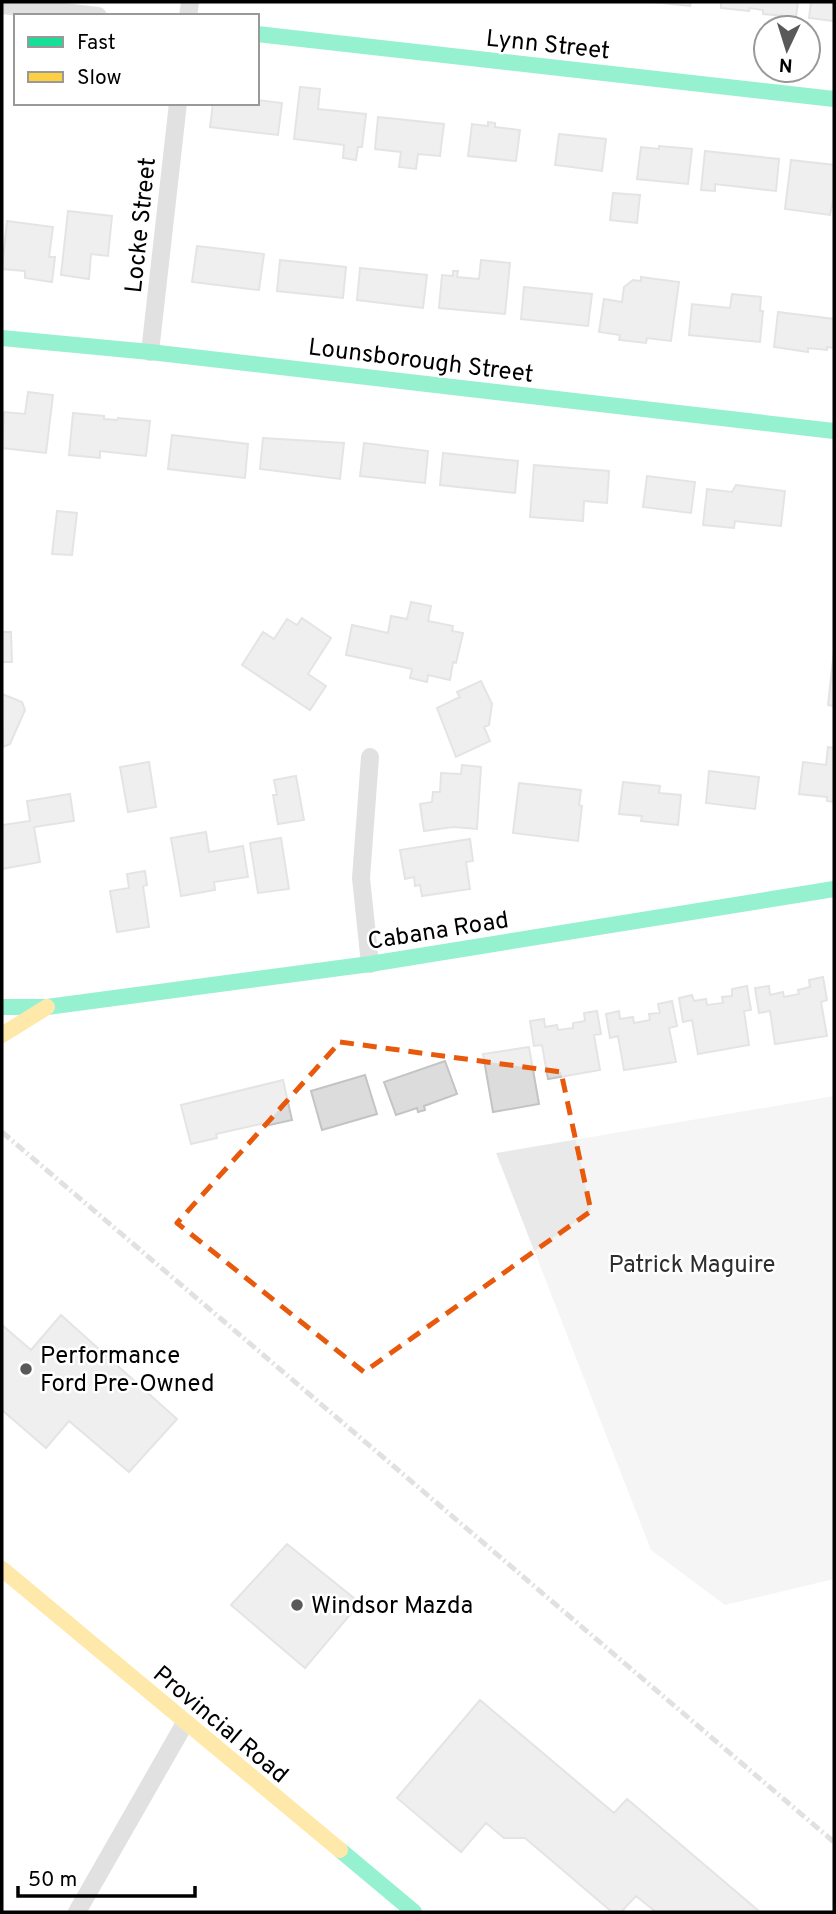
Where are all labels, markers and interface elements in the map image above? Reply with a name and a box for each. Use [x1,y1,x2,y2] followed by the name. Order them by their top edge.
[14,14,259,105] legend
[752,14,822,84] north arrow
[484,25,611,67] street label: Lynn Street
[77,30,116,57] text: Fast
[778,52,794,76] text: N
[77,65,122,92] text: Slow
[120,156,164,294] street label: Locke Street
[306,333,535,391] street label: Lounsborough Street
[366,906,511,958] street label: Cabana Road
[608,1251,776,1281] park label: Patrick Maguire
[40,1342,214,1400] place label: Performance Ford Pre-Owned
[18,1361,34,1377] marker: Performance Ford Pre-Owned
[311,1592,473,1622] place label: Windsor Mazda
[289,1597,305,1613] marker: Windsor Mazda
[146,1660,294,1791] street label: Provincial Road
[18,1854,194,1898] scale bar
[28,1867,77,1894] text: 50 m

